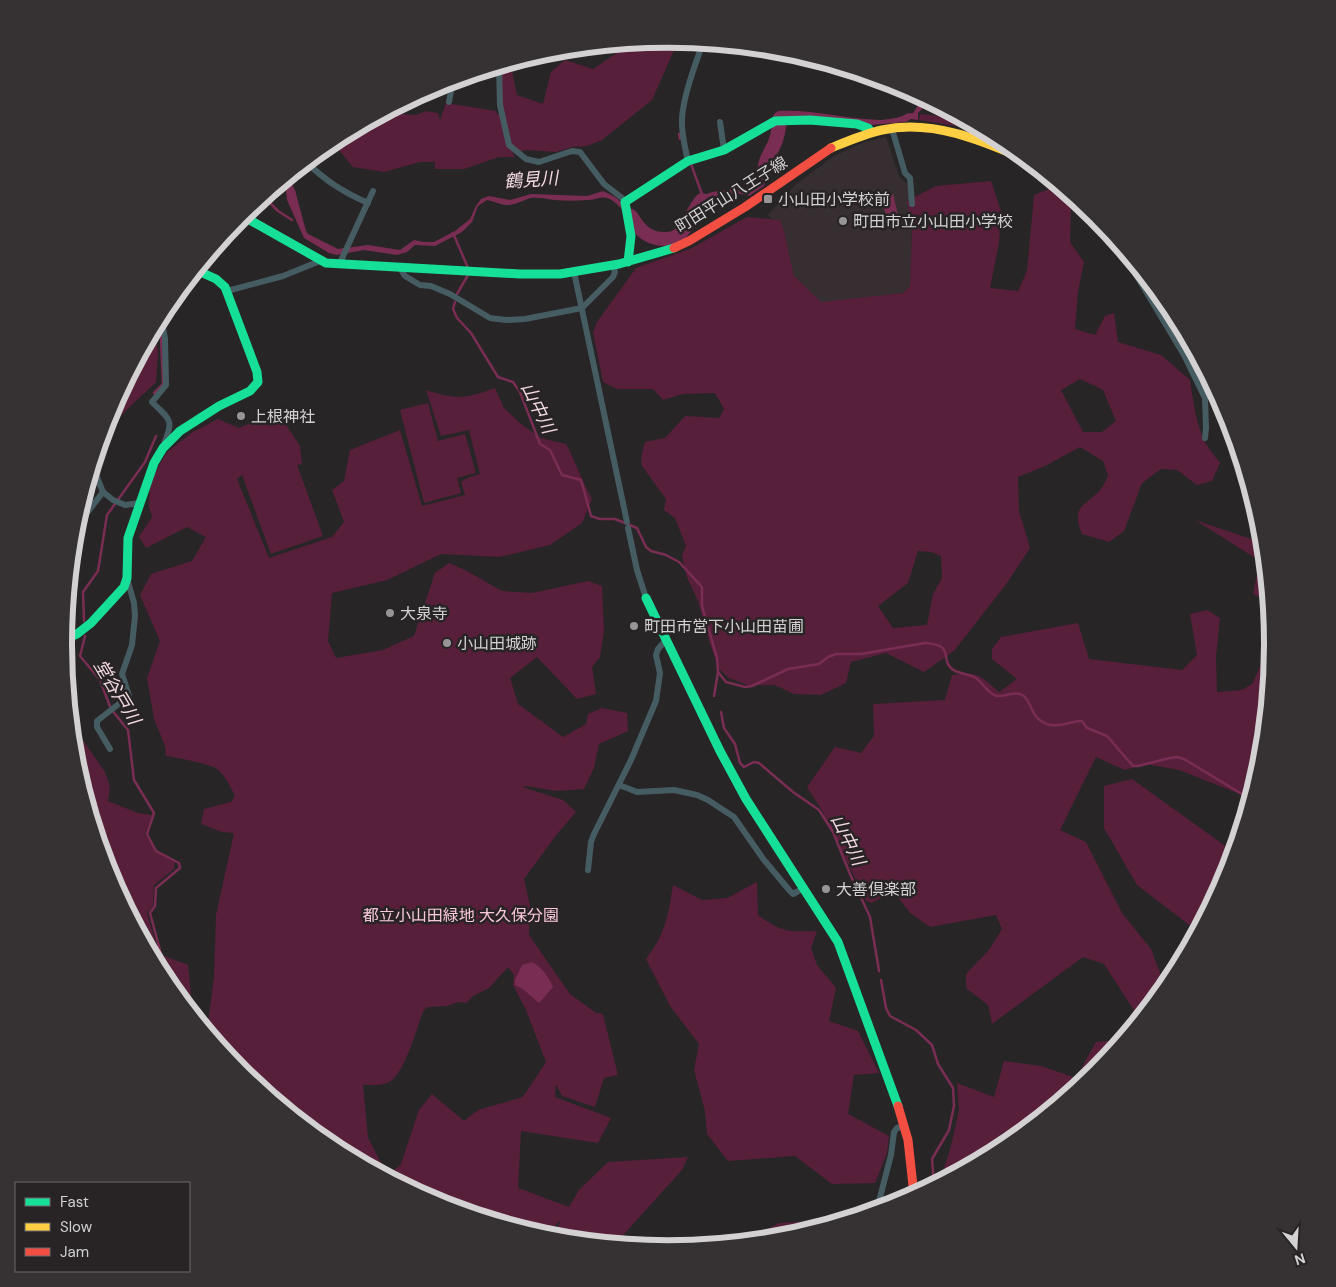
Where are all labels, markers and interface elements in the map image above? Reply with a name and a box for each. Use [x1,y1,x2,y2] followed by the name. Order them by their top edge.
[671,152,791,237] street label: 町田平山八王子線
[503,166,561,194] water label: 鶴見川
[778,189,890,210] place label: 小山田小学校前
[762,193,774,205] marker: 小山田小学校前
[853,211,1013,232] place label: 町田市立小山田小学校
[837,215,849,227] marker: 町田市立小山田小学校
[515,378,561,439] water label: 山中川
[251,406,315,427] place label: 上根神社
[235,410,247,422] marker: 上根神社
[400,603,448,624] place label: 大泉寺
[384,607,396,619] marker: 大泉寺
[644,616,804,637] place label: 町田市営下小山田苗圃
[628,620,640,632] marker: 町田市営下小山田苗圃
[457,633,537,654] place label: 小山田城跡
[441,637,453,649] marker: 小山田城跡
[88,655,147,731] water label: 堂谷戸川
[825,810,871,871] water label: 山中川
[836,879,916,900] place label: 大善倶楽部
[820,883,832,895] marker: 大善倶楽部
[363,905,559,926] park label: 都立小山田緑地 大久保分園
[15,1182,190,1272] legend
[60,1192,89,1212] text: Fast
[60,1217,93,1237] text: Slow
[1271,1222,1321,1272] north arrow
[60,1242,89,1262] text: Jam
[1292,1249,1308,1270] text: N

